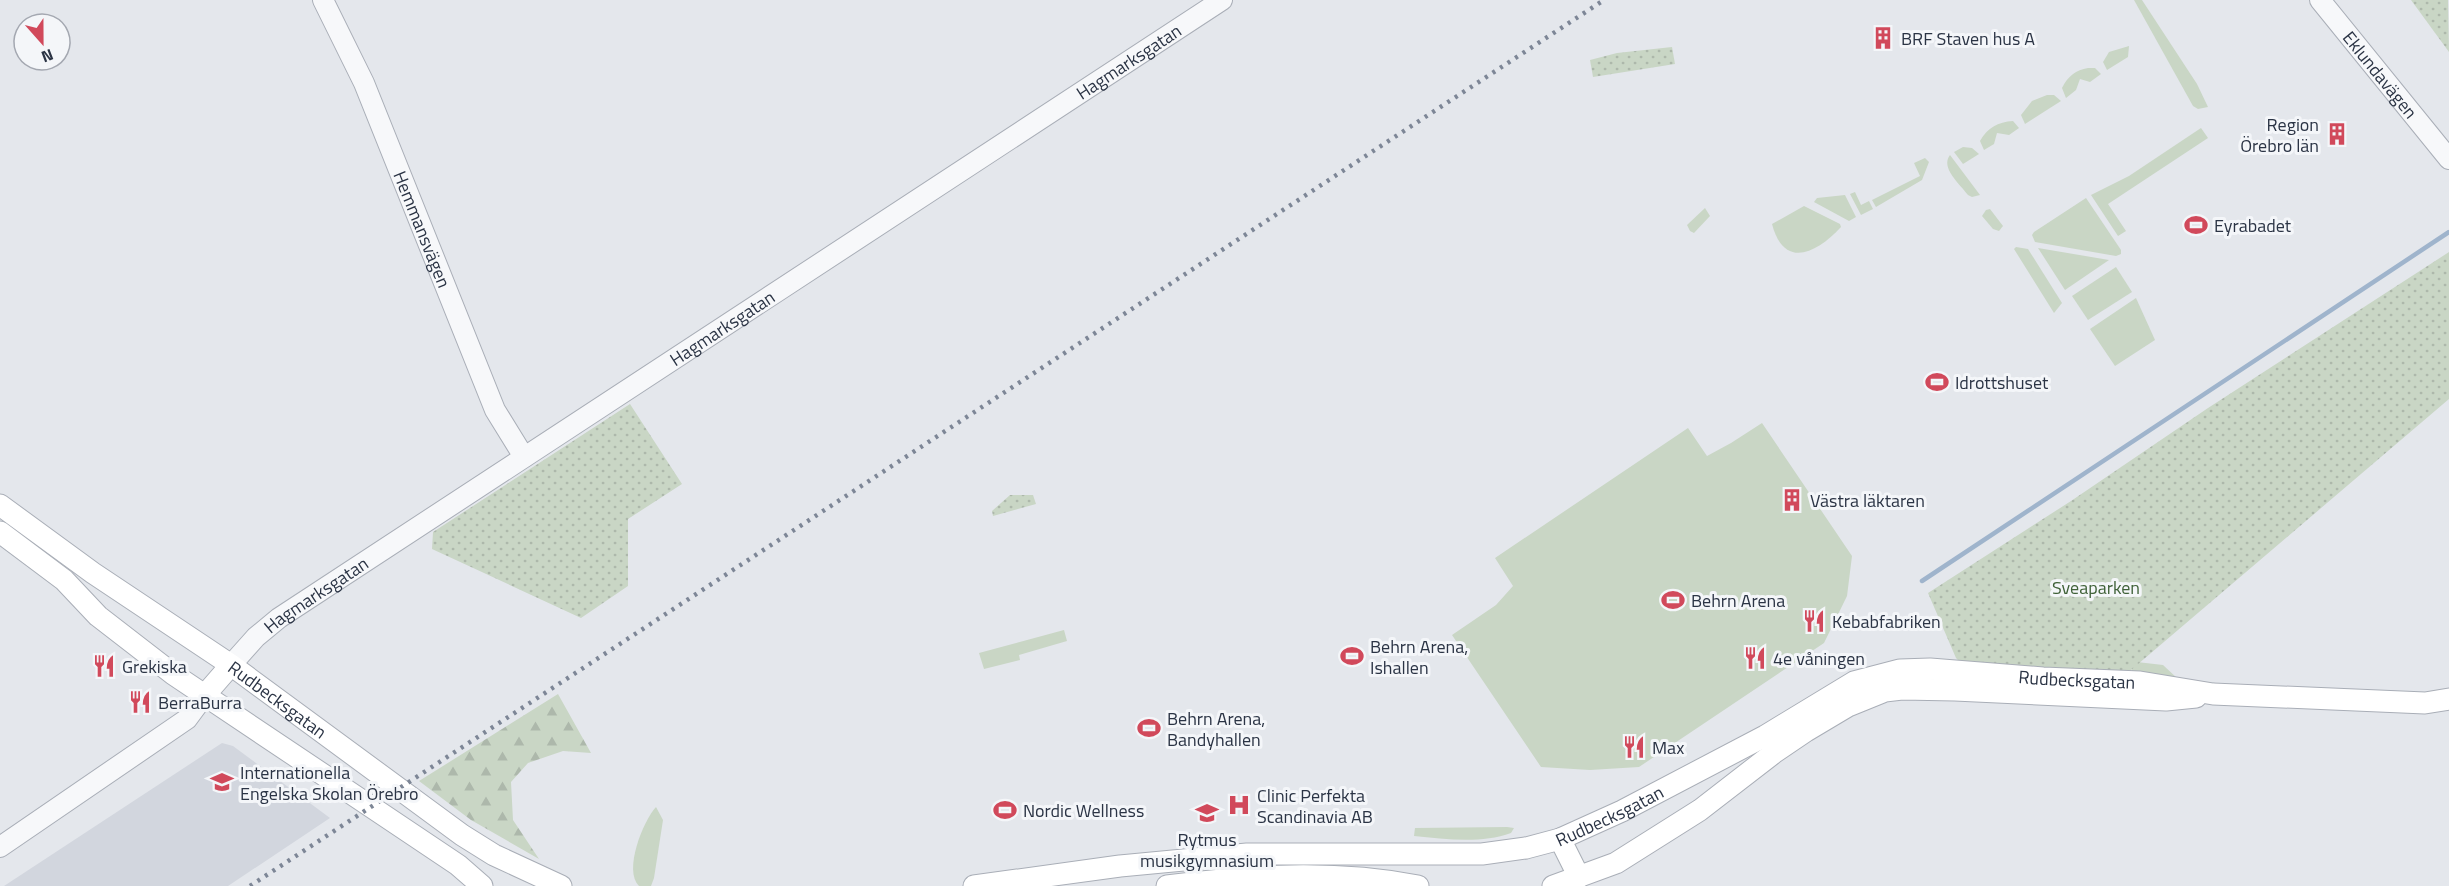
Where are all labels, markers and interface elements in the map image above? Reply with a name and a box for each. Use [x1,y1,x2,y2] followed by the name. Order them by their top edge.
[12,12,72,72] north arrow
[1070,17,1186,106] street label: Hagmarksgatan
[1870,25,1896,51] building icon: BRF Staven hus A
[1901,25,2035,52] place label: BRF Staven hus A
[2337,25,2424,124] street label: Eklundavägen
[38,43,57,69] text: N
[2240,111,2319,159] place label: Region Örebro län
[2324,121,2350,147] building icon: Region Örebro län
[387,167,458,292] street label: Hemmansvägen
[2183,212,2209,238] sports icon: Eyrabadet
[2214,212,2292,239] place label: Eyrabadet
[664,283,780,372] street label: Hagmarksgatan
[1924,369,1950,395] sports icon: Idrottshuset
[1955,369,2049,396] place label: Idrottshuset
[1779,487,1805,513] building icon: Västra läktaren
[1810,487,1925,514] place label: Västra läktaren
[257,550,374,639] street label: Hagmarksgatan
[2052,574,2140,601] park label: Sveaparken
[1660,587,1686,613] sports icon: Behrn Arena
[1691,587,1785,614] place label: Behrn Arena
[1801,608,1827,634] restaurant icon: Kebabfabriken
[1832,608,1941,635] place label: Kebabfabriken
[1370,633,1468,681] place label: Behrn Arena, Ishallen
[1339,643,1365,669] sports icon: Behrn Arena, Ishallen
[1742,645,1768,671] restaurant icon: 4e våningen
[1773,645,1865,672] place label: 4e våningen
[91,653,117,679] restaurant icon: Grekiska
[122,653,187,680] place label: Grekiska
[223,654,333,745] street label: Rudbecksgatan
[2018,663,2136,695] street label: Rudbecksgatan
[127,689,153,715] restaurant icon: BerraBurra
[158,689,242,716] place label: BerraBurra
[1167,705,1265,753] place label: Behrn Arena, Bandyhallen
[1136,715,1162,741] sports icon: Behrn Arena, Bandyhallen
[1621,734,1647,760] restaurant icon: Max
[1652,734,1684,761] place label: Max
[240,759,419,807] place label: Internationella Engelska Skolan Örebro
[209,769,235,795] school or university icon: Internationella Engelska Skolan Örebro
[1551,778,1668,853] street label: Rudbecksgatan
[1257,782,1373,830] place label: Clinic Perfekta Scandinavia AB
[1226,792,1252,818] hospital icon: Clinic Perfekta Scandinavia AB
[992,797,1018,823] sports icon: Nordic Wellness
[1023,797,1144,824] place label: Nordic Wellness
[1194,800,1220,826] school or university icon: Rytmus musikgymnasium
[1140,826,1274,874] place label: Rytmus musikgymnasium

